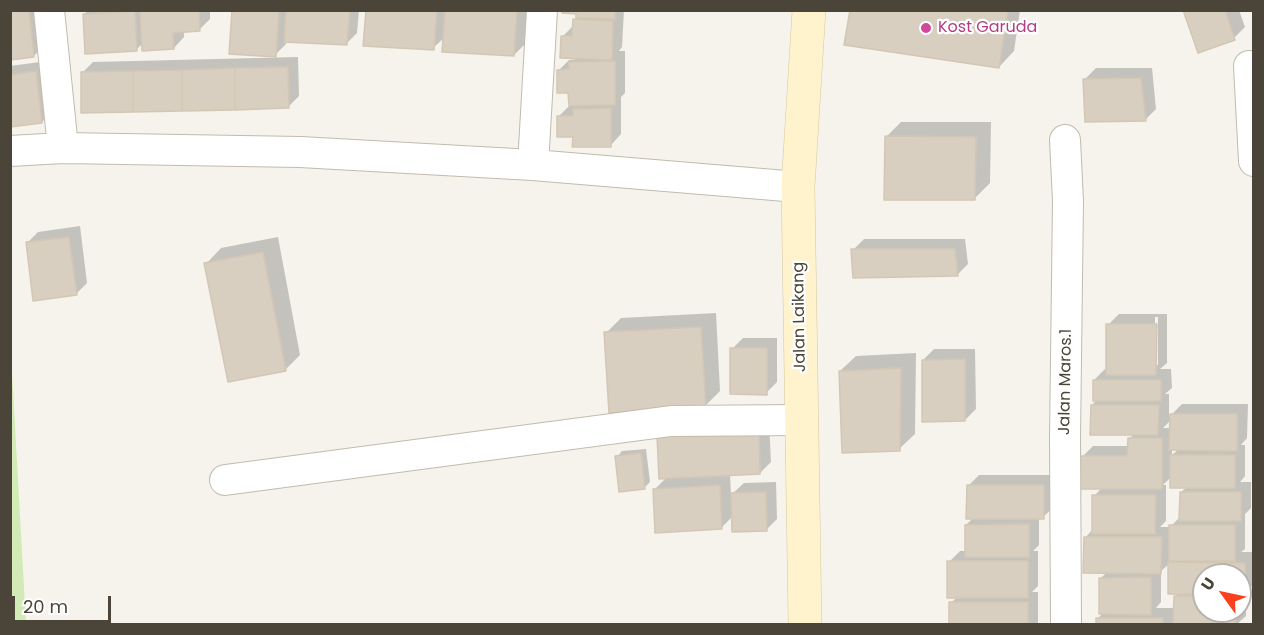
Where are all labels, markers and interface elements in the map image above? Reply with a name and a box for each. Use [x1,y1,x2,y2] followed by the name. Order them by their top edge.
[938,18,1037,38] place label: Kost Garuda
[919,21,933,35] marker: Kost Garuda
[789,262,811,372] street label: Jalan Laikang
[1055,329,1077,435] street label: Jalan Maros.1
[1192,563,1252,623] north arrow
[1195,573,1221,595] text: U
[15,584,114,622] scale bar
[23,594,68,619] text: 20 m

